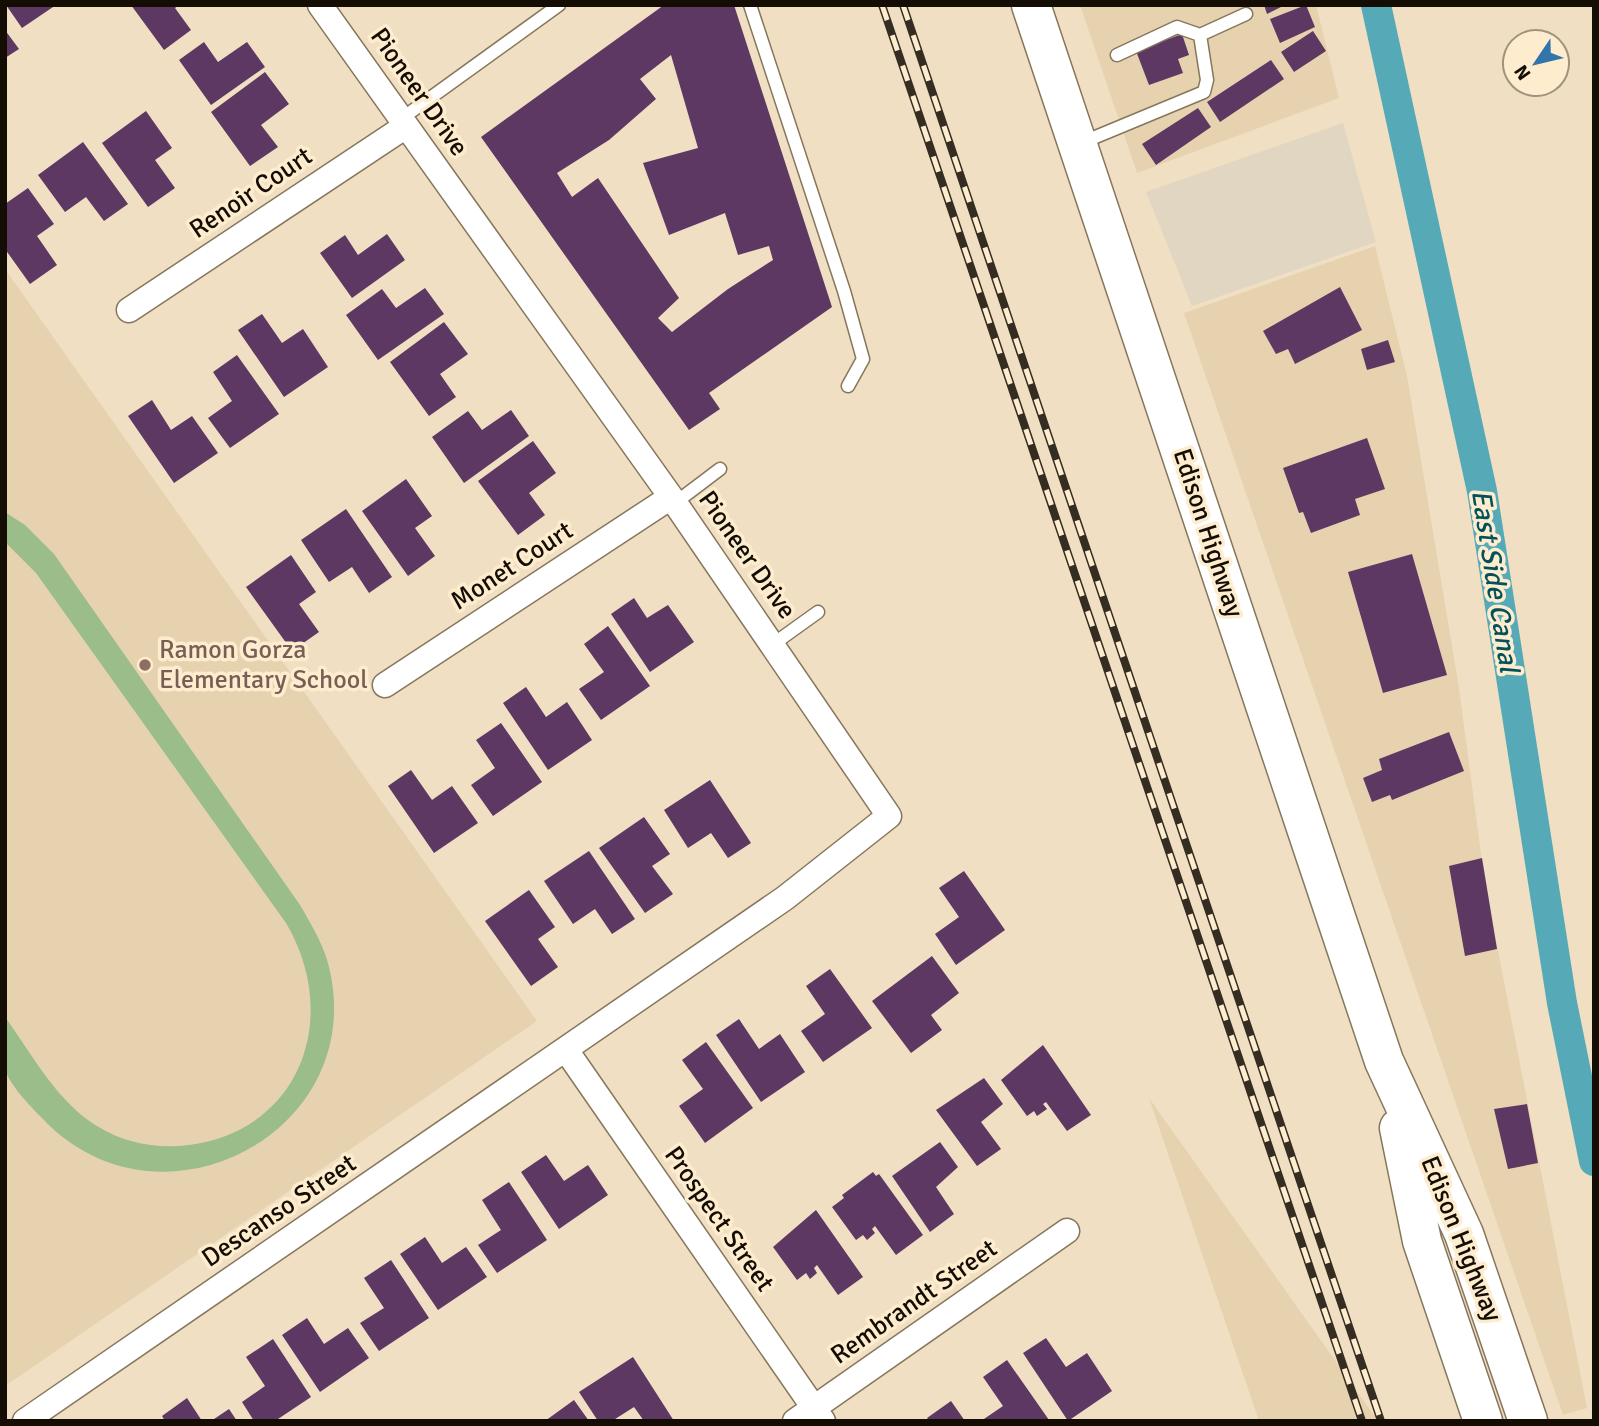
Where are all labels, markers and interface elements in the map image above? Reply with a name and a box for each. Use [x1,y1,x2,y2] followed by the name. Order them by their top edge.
[363,22,475,162] street label: Pioneer Drive
[1501,28,1571,98] north arrow
[1509,60,1537,84] text: N
[184,140,318,246] street label: Renoir Court
[1166,445,1250,621] street label: Edison Highway
[691,485,803,625] street label: Pioneer Drive
[1464,487,1527,677] water label: East Side Canal
[445,515,579,617] street label: Monet Court
[159,634,368,696] place label: Ramon Gorza Elementary School
[137,657,153,673] marker: Ramon Gorza Elementary School
[657,1140,781,1298] street label: Prospect Street
[196,1148,362,1274] street label: Descanso Street
[1413,1152,1509,1326] street label: Edison Highway
[825,1233,1003,1371] street label: Rembrandt Street

